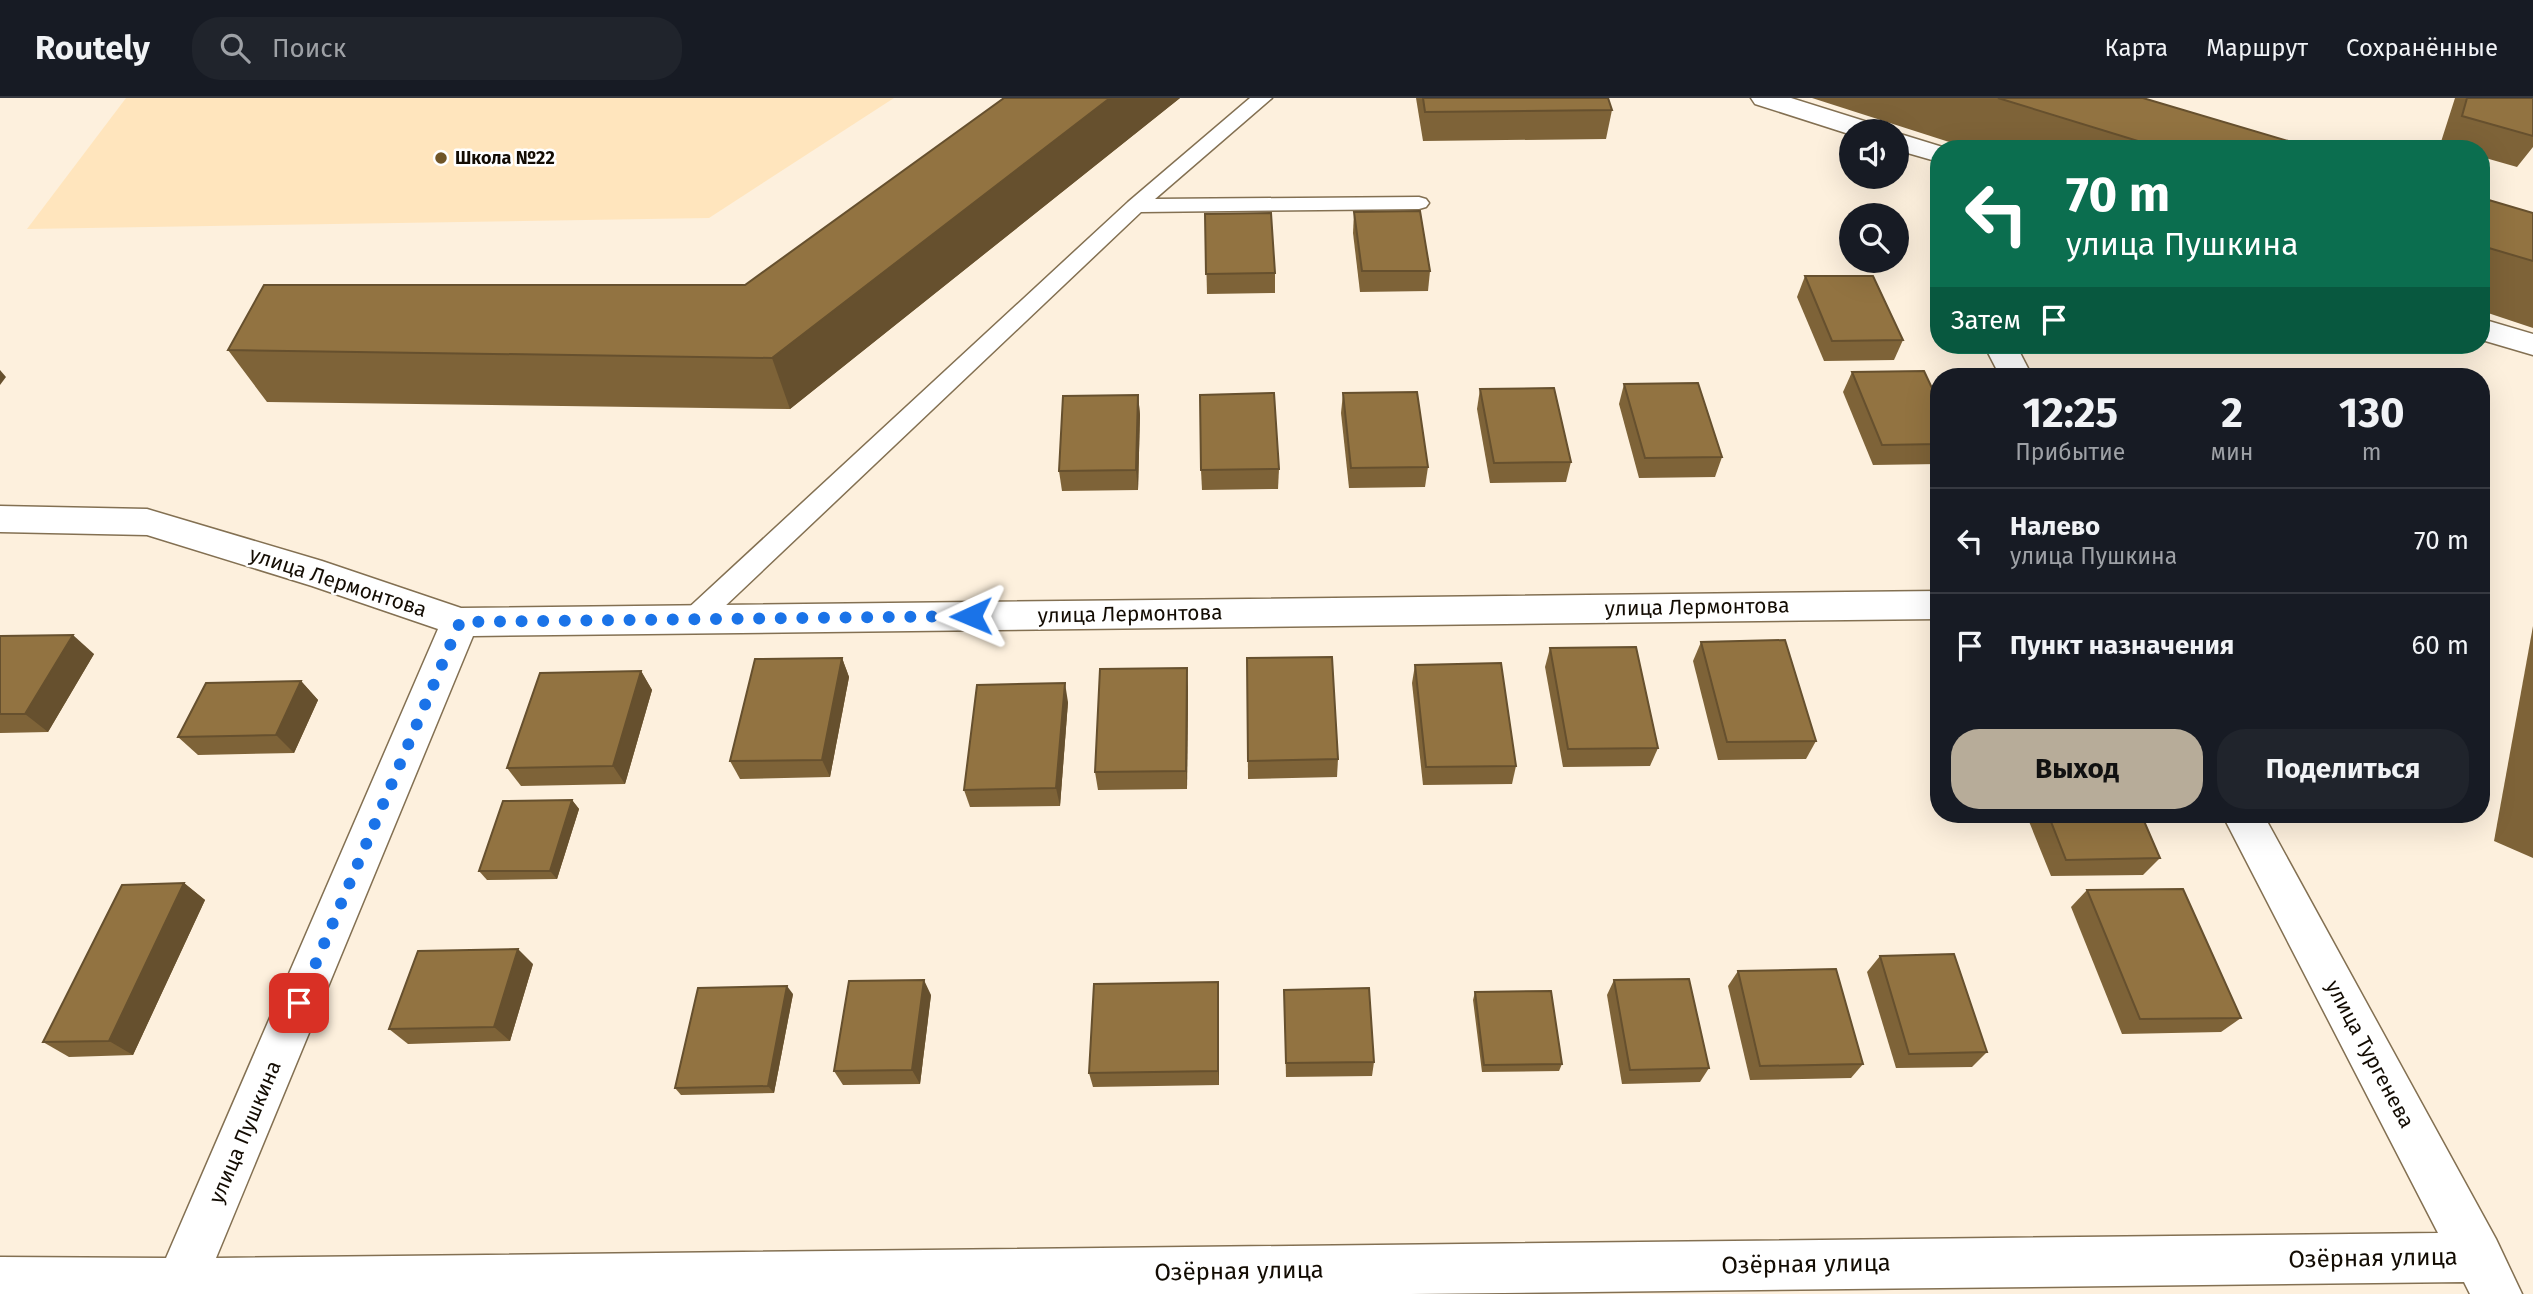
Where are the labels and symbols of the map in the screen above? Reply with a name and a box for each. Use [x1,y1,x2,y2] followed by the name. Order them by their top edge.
[455,147,555,169] place label: Школа №22
[433,150,449,166] marker: Школа №22
[246,541,430,623] street label: улица Лермонтова
[934,579,1008,653] position arrow
[1604,592,1790,622] street label: улица Лермонтова
[1037,599,1223,629] street label: улица Лермонтова
[269,973,329,1033] pin
[2320,976,2420,1132] street label: улица Тургенева
[203,1057,287,1207] street label: улица Пушкина
[2288,1243,2458,1273] street label: Озёрная улица
[1721,1249,1891,1279] street label: Озёрная улица
[1154,1256,1324,1286] street label: Озёрная улица

